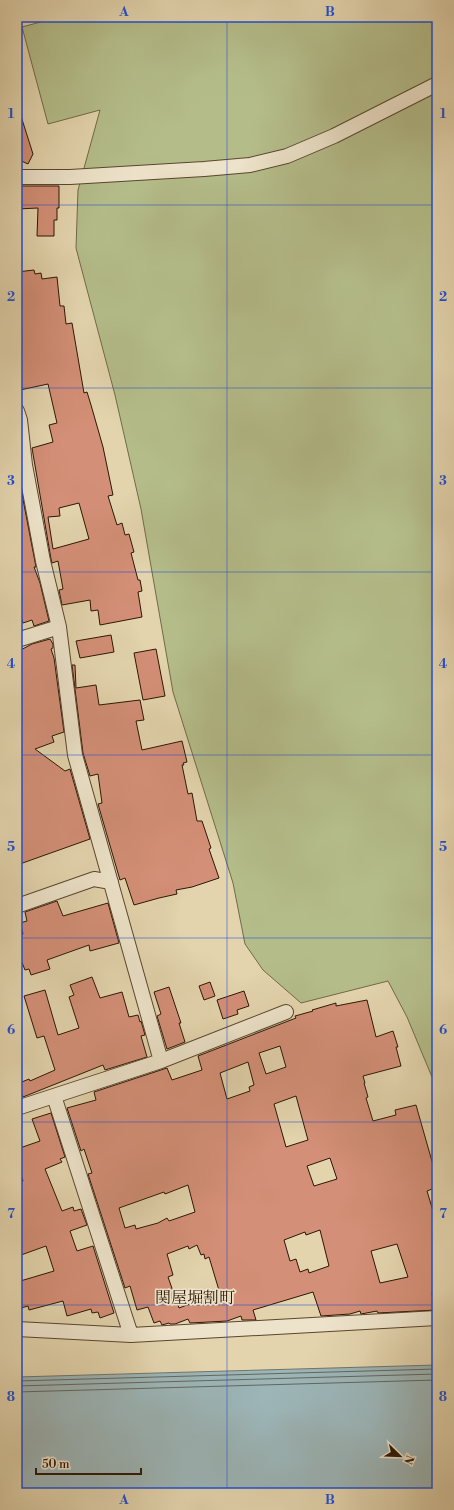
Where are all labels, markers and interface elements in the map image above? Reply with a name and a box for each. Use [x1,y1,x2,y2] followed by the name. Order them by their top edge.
[118,4,129,20] text: A
[325,4,335,20] text: B
[8,106,15,122] text: 1
[440,106,447,122] text: 1
[7,289,15,305] text: 2
[439,289,447,305] text: 2
[7,473,15,489] text: 3
[439,473,447,489] text: 3
[7,656,16,672] text: 4
[439,656,448,672] text: 4
[7,839,15,855] text: 5
[439,839,447,855] text: 5
[7,1022,15,1038] text: 6
[439,1022,447,1038] text: 6
[7,1206,15,1222] text: 7
[439,1206,447,1222] text: 7
[155,1288,235,1308] district label: 関屋堀割町
[7,1389,15,1405] text: 8
[439,1389,447,1405] text: 8
[380,1436,420,1476] north arrow
[36,1450,141,1476] scale bar
[400,1453,416,1467] text: N
[42,1457,70,1472] text: 50 m
[118,1492,129,1508] text: A
[325,1492,335,1508] text: B

